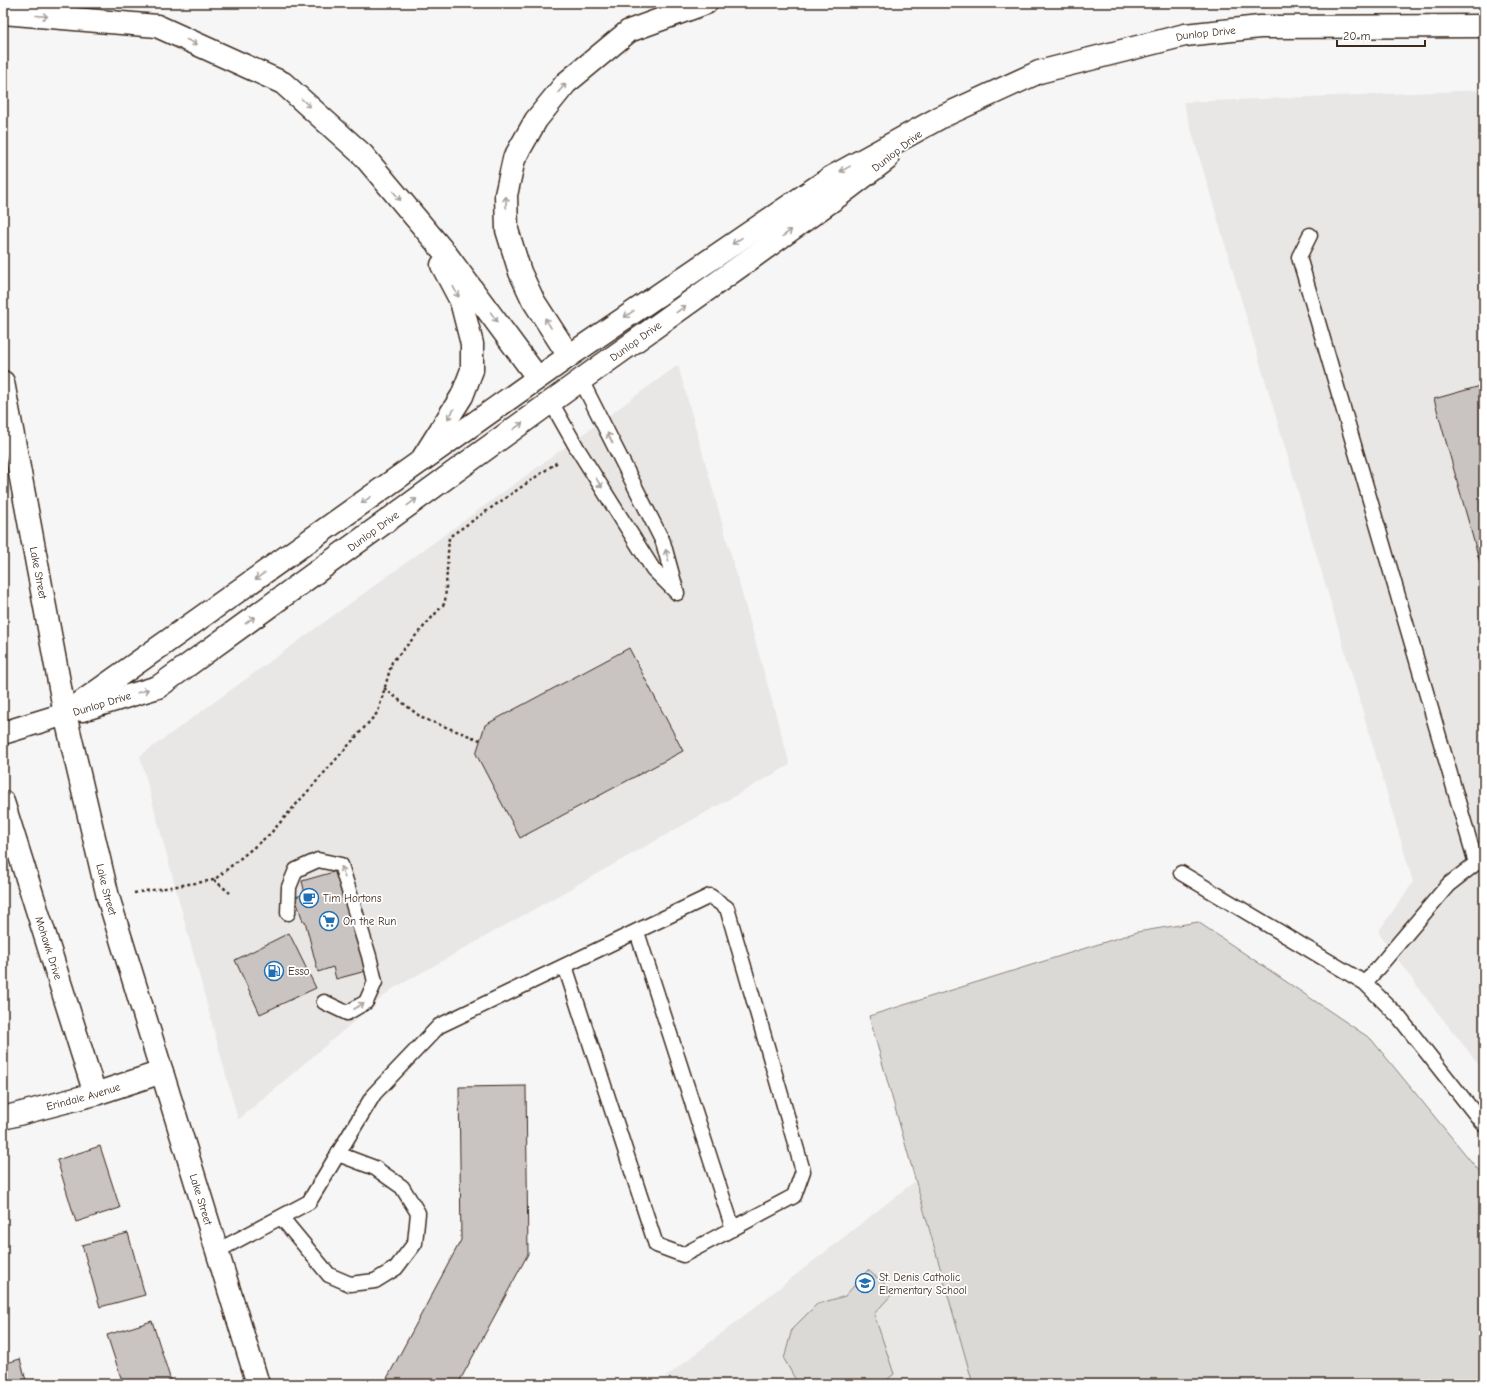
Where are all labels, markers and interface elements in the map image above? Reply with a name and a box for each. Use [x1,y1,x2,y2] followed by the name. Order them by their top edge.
[35,13,48,20] one-way arrow
[1337,22,1425,48] scale bar
[1174,23,1237,44] street label: Dunlop Drive
[1343,29,1371,43] text: 20 m
[186,39,198,46] one-way arrow
[557,82,566,93] one-way arrow
[301,99,311,108] one-way arrow
[869,127,925,175] street label: Dunlop Drive
[839,166,851,174] one-way arrow
[392,190,401,201] one-way arrow
[502,196,510,209] one-way arrow
[781,229,792,237] one-way arrow
[731,237,742,245] one-way arrow
[452,286,460,298] one-way arrow
[675,305,686,313] one-way arrow
[624,310,635,318] one-way arrow
[489,311,498,322] one-way arrow
[544,318,552,329] one-way arrow
[607,318,664,364] street label: Dunlop Drive
[447,408,455,419] one-way arrow
[512,422,523,430] one-way arrow
[606,432,614,444] one-way arrow
[596,477,604,489] one-way arrow
[361,496,372,504] one-way arrow
[407,498,418,506] one-way arrow
[345,508,401,554] street label: Dunlop Drive
[27,546,50,601] street label: Lake Street
[662,549,670,562] one-way arrow
[255,572,266,580] one-way arrow
[245,616,256,624] one-way arrow
[136,687,149,694] one-way arrow
[71,689,133,719] street label: Dunlop Drive
[94,862,120,918] street label: Lake Street
[339,866,346,879] one-way arrow
[298,887,320,909] cafe icon: Tim Hortons
[323,892,382,905] place label: Tim Hortons
[318,910,340,932] supermarket icon: On the Run
[33,915,65,982] street label: Mohawk Drive
[343,915,396,928] place label: On the Run
[263,960,285,982] fuel station icon: Esso
[288,965,310,978] place label: Esso
[353,1001,365,1009] one-way arrow
[45,1080,122,1113] street label: Erindale Avenue
[187,1172,215,1227] street label: Lake Street
[879,1271,967,1297] place label: St. Denis Catholic Elementary School
[854,1272,876,1294] school or university icon: St. Denis Catholic Elementary School

